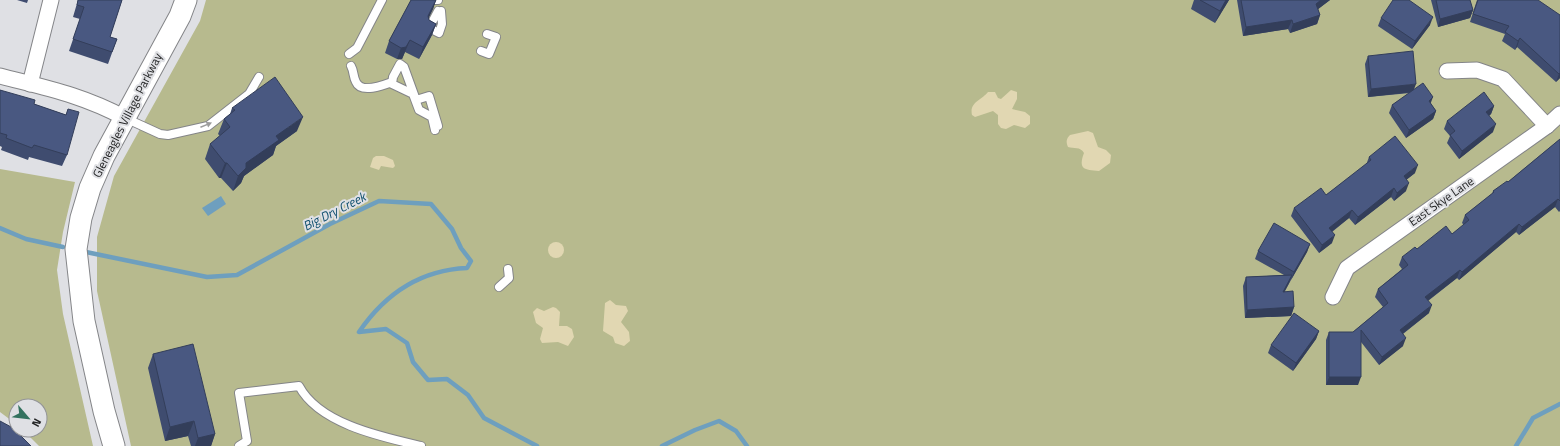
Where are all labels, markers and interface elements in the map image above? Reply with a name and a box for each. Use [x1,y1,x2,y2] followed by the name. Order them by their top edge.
[87,49,167,181] street label: Gleneagles Village Parkway
[200,122,211,128] one-way arrow
[1404,171,1478,231] street label: East Skye Lane
[299,186,371,235] water label: Big Dry Creek
[8,398,48,438] north arrow
[28,416,46,430] text: N

